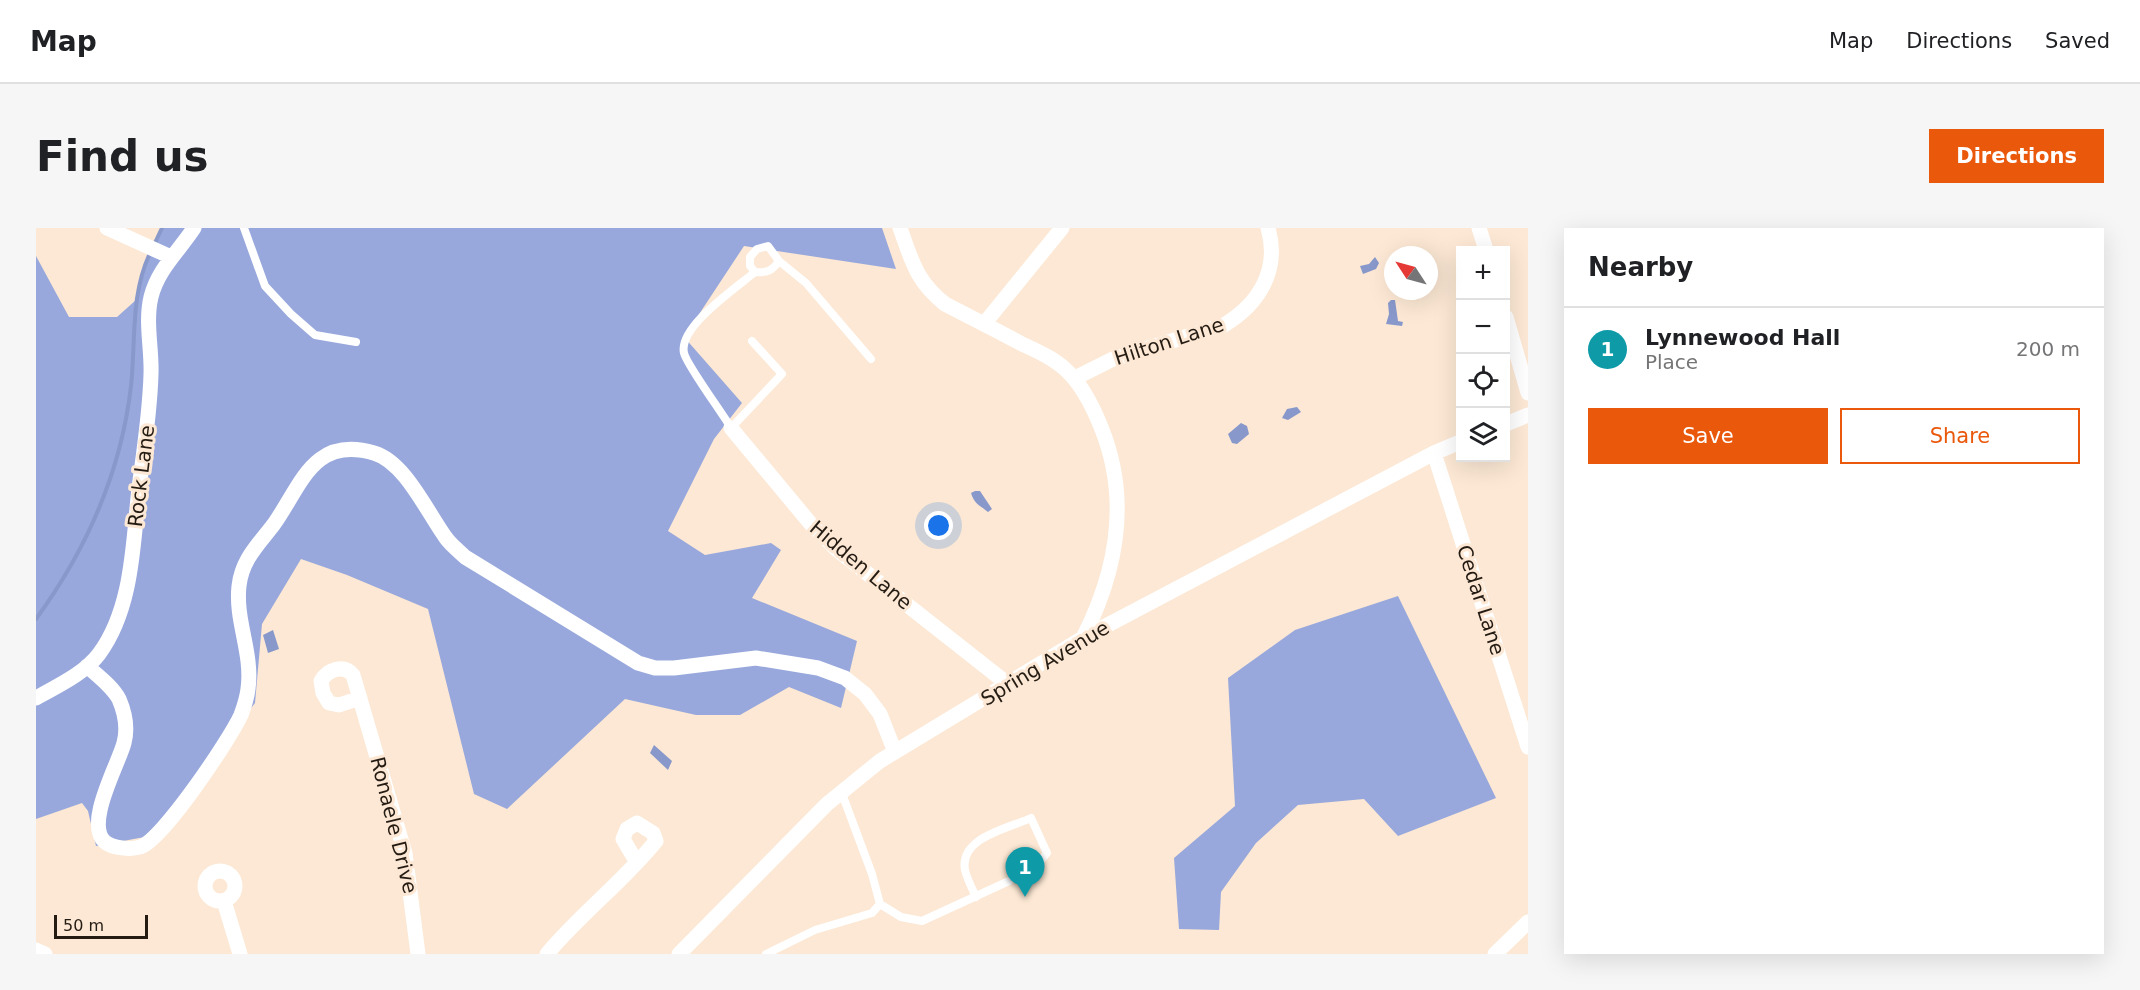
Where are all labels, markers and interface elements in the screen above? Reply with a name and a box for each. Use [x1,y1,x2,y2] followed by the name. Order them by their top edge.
[30,25,97,58] text: Map
[1829,29,1873,53] text: Map
[1906,29,2012,53] text: Directions
[2045,29,2110,53] text: Saved
[1929,129,2104,183] button: Directions
[36,132,209,181] text: Find us
[1384,246,1438,300] north arrow
[1456,246,1510,462] map controls
[1456,246,1510,300] button: +
[1588,252,1693,282] text: Nearby
[1456,300,1510,354] button: −
[1111,312,1227,370] street label: Hilton Lane
[1645,325,1840,350] text: Lynnewood Hall
[1601,337,1614,361] text: 1
[2016,337,2080,361] text: 200 m
[1645,350,1698,374] text: Place
[1456,354,1510,408] button: locate
[1456,408,1510,462] button: layers
[1588,408,1828,464] button: Save
[1840,408,2080,464] button: Share
[123,424,159,528] street label: Rock Lane
[924,511,953,540] your location
[805,515,917,615] street label: Hidden Lane
[1452,542,1510,658] street label: Cedar Lane
[977,615,1113,711] street label: Spring Avenue
[365,754,423,896] street label: Ronaele Drive
[1006,848,1044,897] pin: 1
[54,912,148,940] scale bar
[63,916,104,935] text: 50 m

